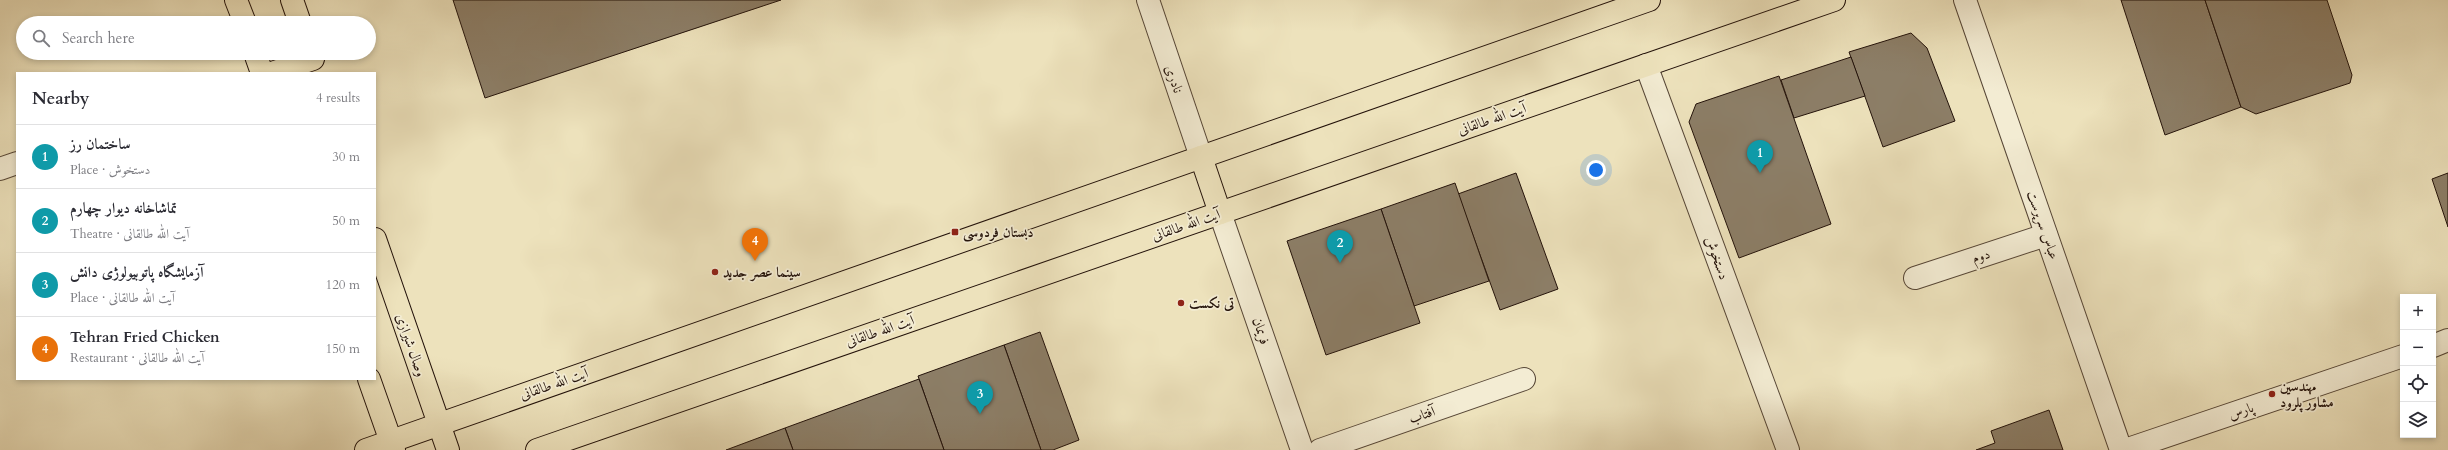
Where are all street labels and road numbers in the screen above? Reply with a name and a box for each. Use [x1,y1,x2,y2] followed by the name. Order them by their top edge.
[1160,62,1188,96] street label: نادری
[1455,96,1531,140] street label: آیت الله طالقانی
[2022,188,2064,262] street label: عباس سرپرست
[1149,202,1225,246] street label: آیت الله طالقانی
[1700,234,1734,282] street label: دستخوش
[1969,244,1994,271] street label: دوم
[843,308,919,352] street label: آیت الله طالقانی
[391,311,431,379] street label: وصال شیرازی
[1248,315,1274,347] street label: فریمان
[517,361,593,405] street label: آیت الله طالقانی
[2226,397,2258,425] street label: پارس
[1406,401,1440,428] street label: آفتاب

